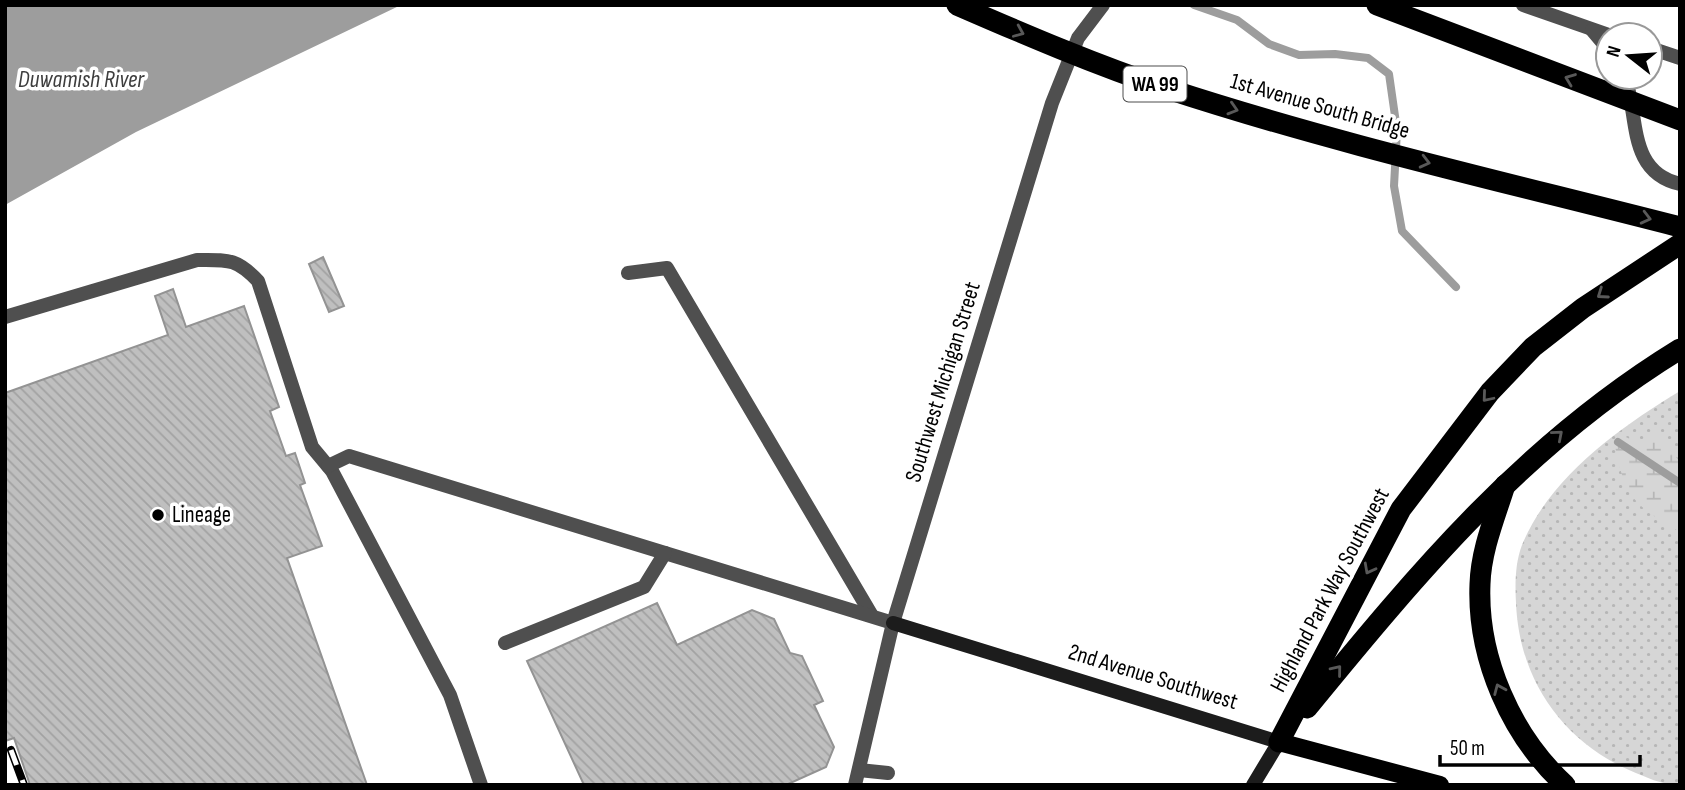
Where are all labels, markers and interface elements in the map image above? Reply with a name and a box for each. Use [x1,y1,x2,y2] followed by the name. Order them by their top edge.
[1594,21,1664,91] north arrow
[1012,24,1024,38] one-way arrow
[1602,43,1627,60] text: N
[18,65,145,94] water label: Duwamish River
[1124,66,1186,102] road number: WA 99
[1227,67,1413,145] street label: 1st Avenue South Bridge
[1564,74,1576,88] one-way arrow
[1227,100,1239,115] one-way arrow
[1419,154,1431,168] one-way arrow
[1639,210,1651,224] one-way arrow
[899,279,987,485] street label: Southwest Michigan Street
[1597,286,1610,298] one-way arrow
[1483,388,1495,401] one-way arrow
[1550,431,1563,443] one-way arrow
[1264,483,1396,697] street label: Highland Park Way Southwest
[172,501,231,529] place label: Lineage
[150,507,166,523] marker: Lineage
[1364,562,1377,574] one-way arrow
[1065,638,1241,716] street label: 2nd Avenue Southwest
[1329,666,1342,678] one-way arrow
[1494,683,1508,695] one-way arrow
[1440,724,1640,768] scale bar
[1450,736,1485,761] text: 50 m

